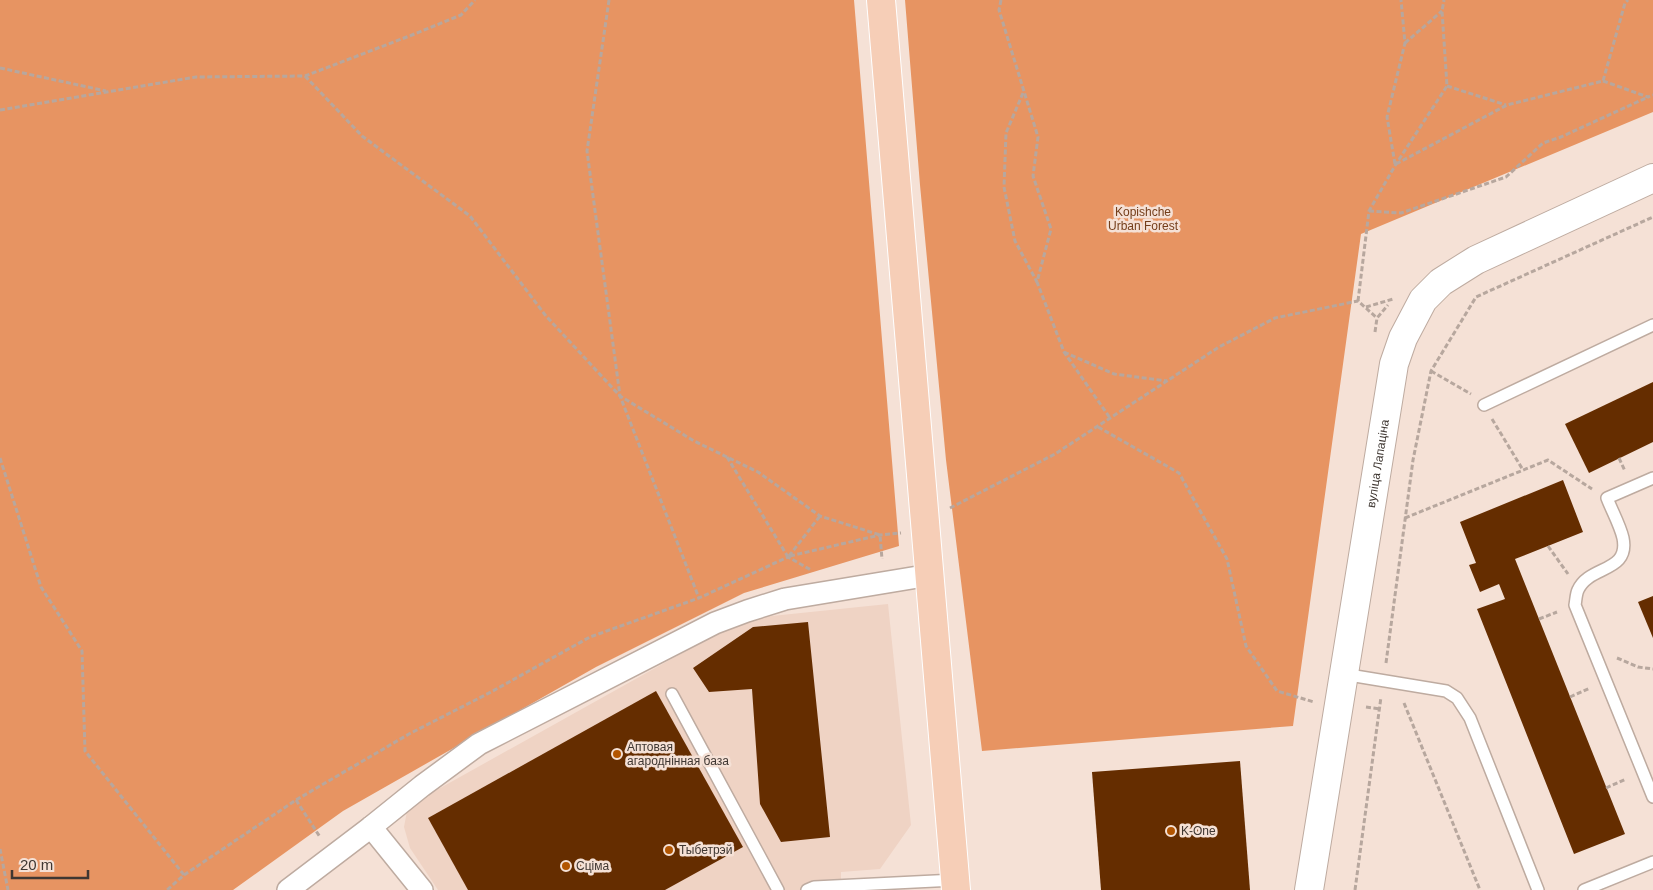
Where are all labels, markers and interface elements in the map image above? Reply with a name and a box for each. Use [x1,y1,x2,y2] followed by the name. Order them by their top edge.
[1108,205,1179,233] park label: Kopishche Urban Forest
[1364,418,1392,509] street label: вуліца Лапаціна
[627,740,729,768] place label: Аптовая агароднінная база
[611,748,623,760] marker: Аптовая агароднінная база
[1181,824,1216,838] place label: K-One
[1165,825,1177,837] marker: K-One
[679,843,732,857] place label: Тыбетрэй
[663,844,675,856] marker: Тыбетрэй
[12,848,89,880] scale bar
[20,856,53,873] text: 20 m
[576,859,609,873] place label: Сціма
[560,860,572,872] marker: Сціма

